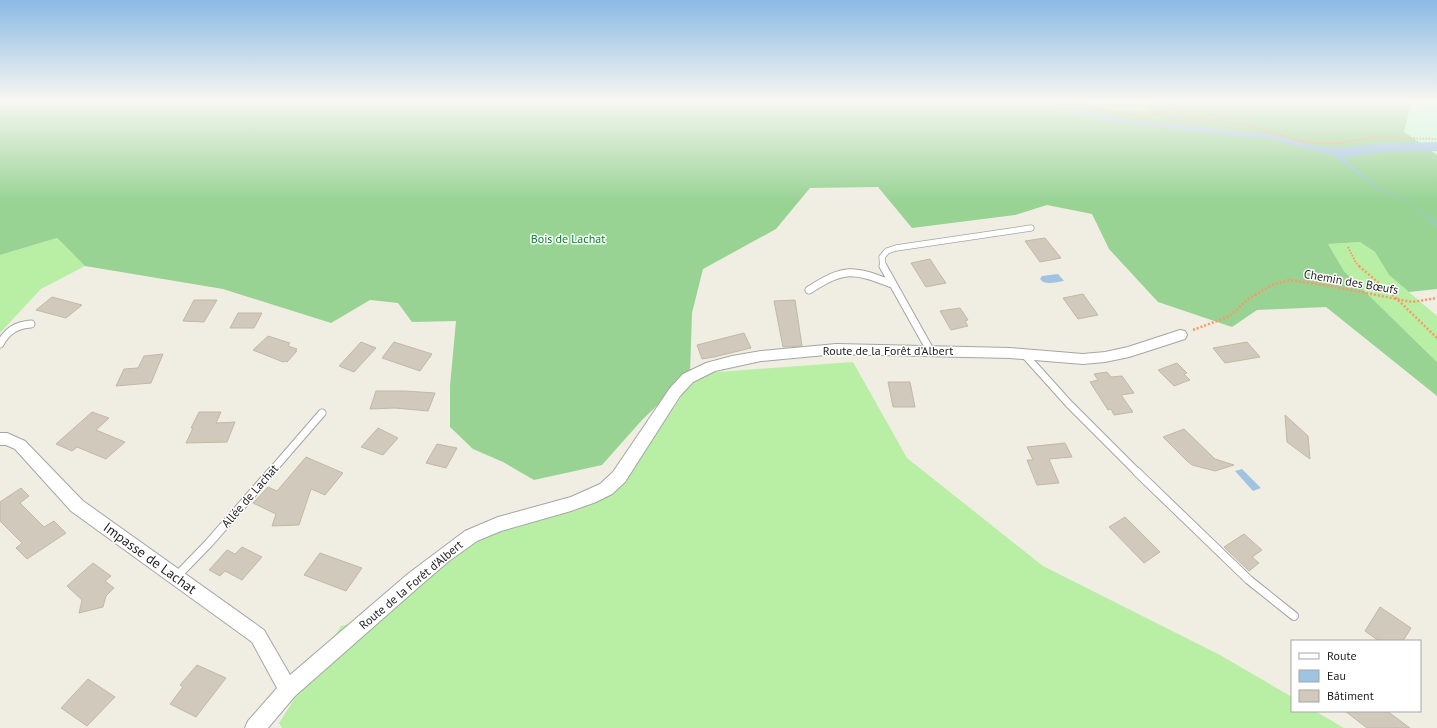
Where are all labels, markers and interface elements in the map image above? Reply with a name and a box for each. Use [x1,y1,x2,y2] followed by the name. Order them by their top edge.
[531,231,605,246] park label: Bois de Lachat
[1303,266,1400,297] street label: Chemin des Bœufs
[823,343,953,358] street label: Route de la Forêt d'Albert
[218,461,281,530] street label: Allée de Lachat
[100,518,200,598] street label: Impasse de Lachat
[356,537,465,632] street label: Route de la Forêt d'Albert
[1291,640,1421,712] legend
[1327,648,1357,663] text: Route
[1327,668,1346,683] text: Eau
[1327,688,1374,703] text: Bâtiment

